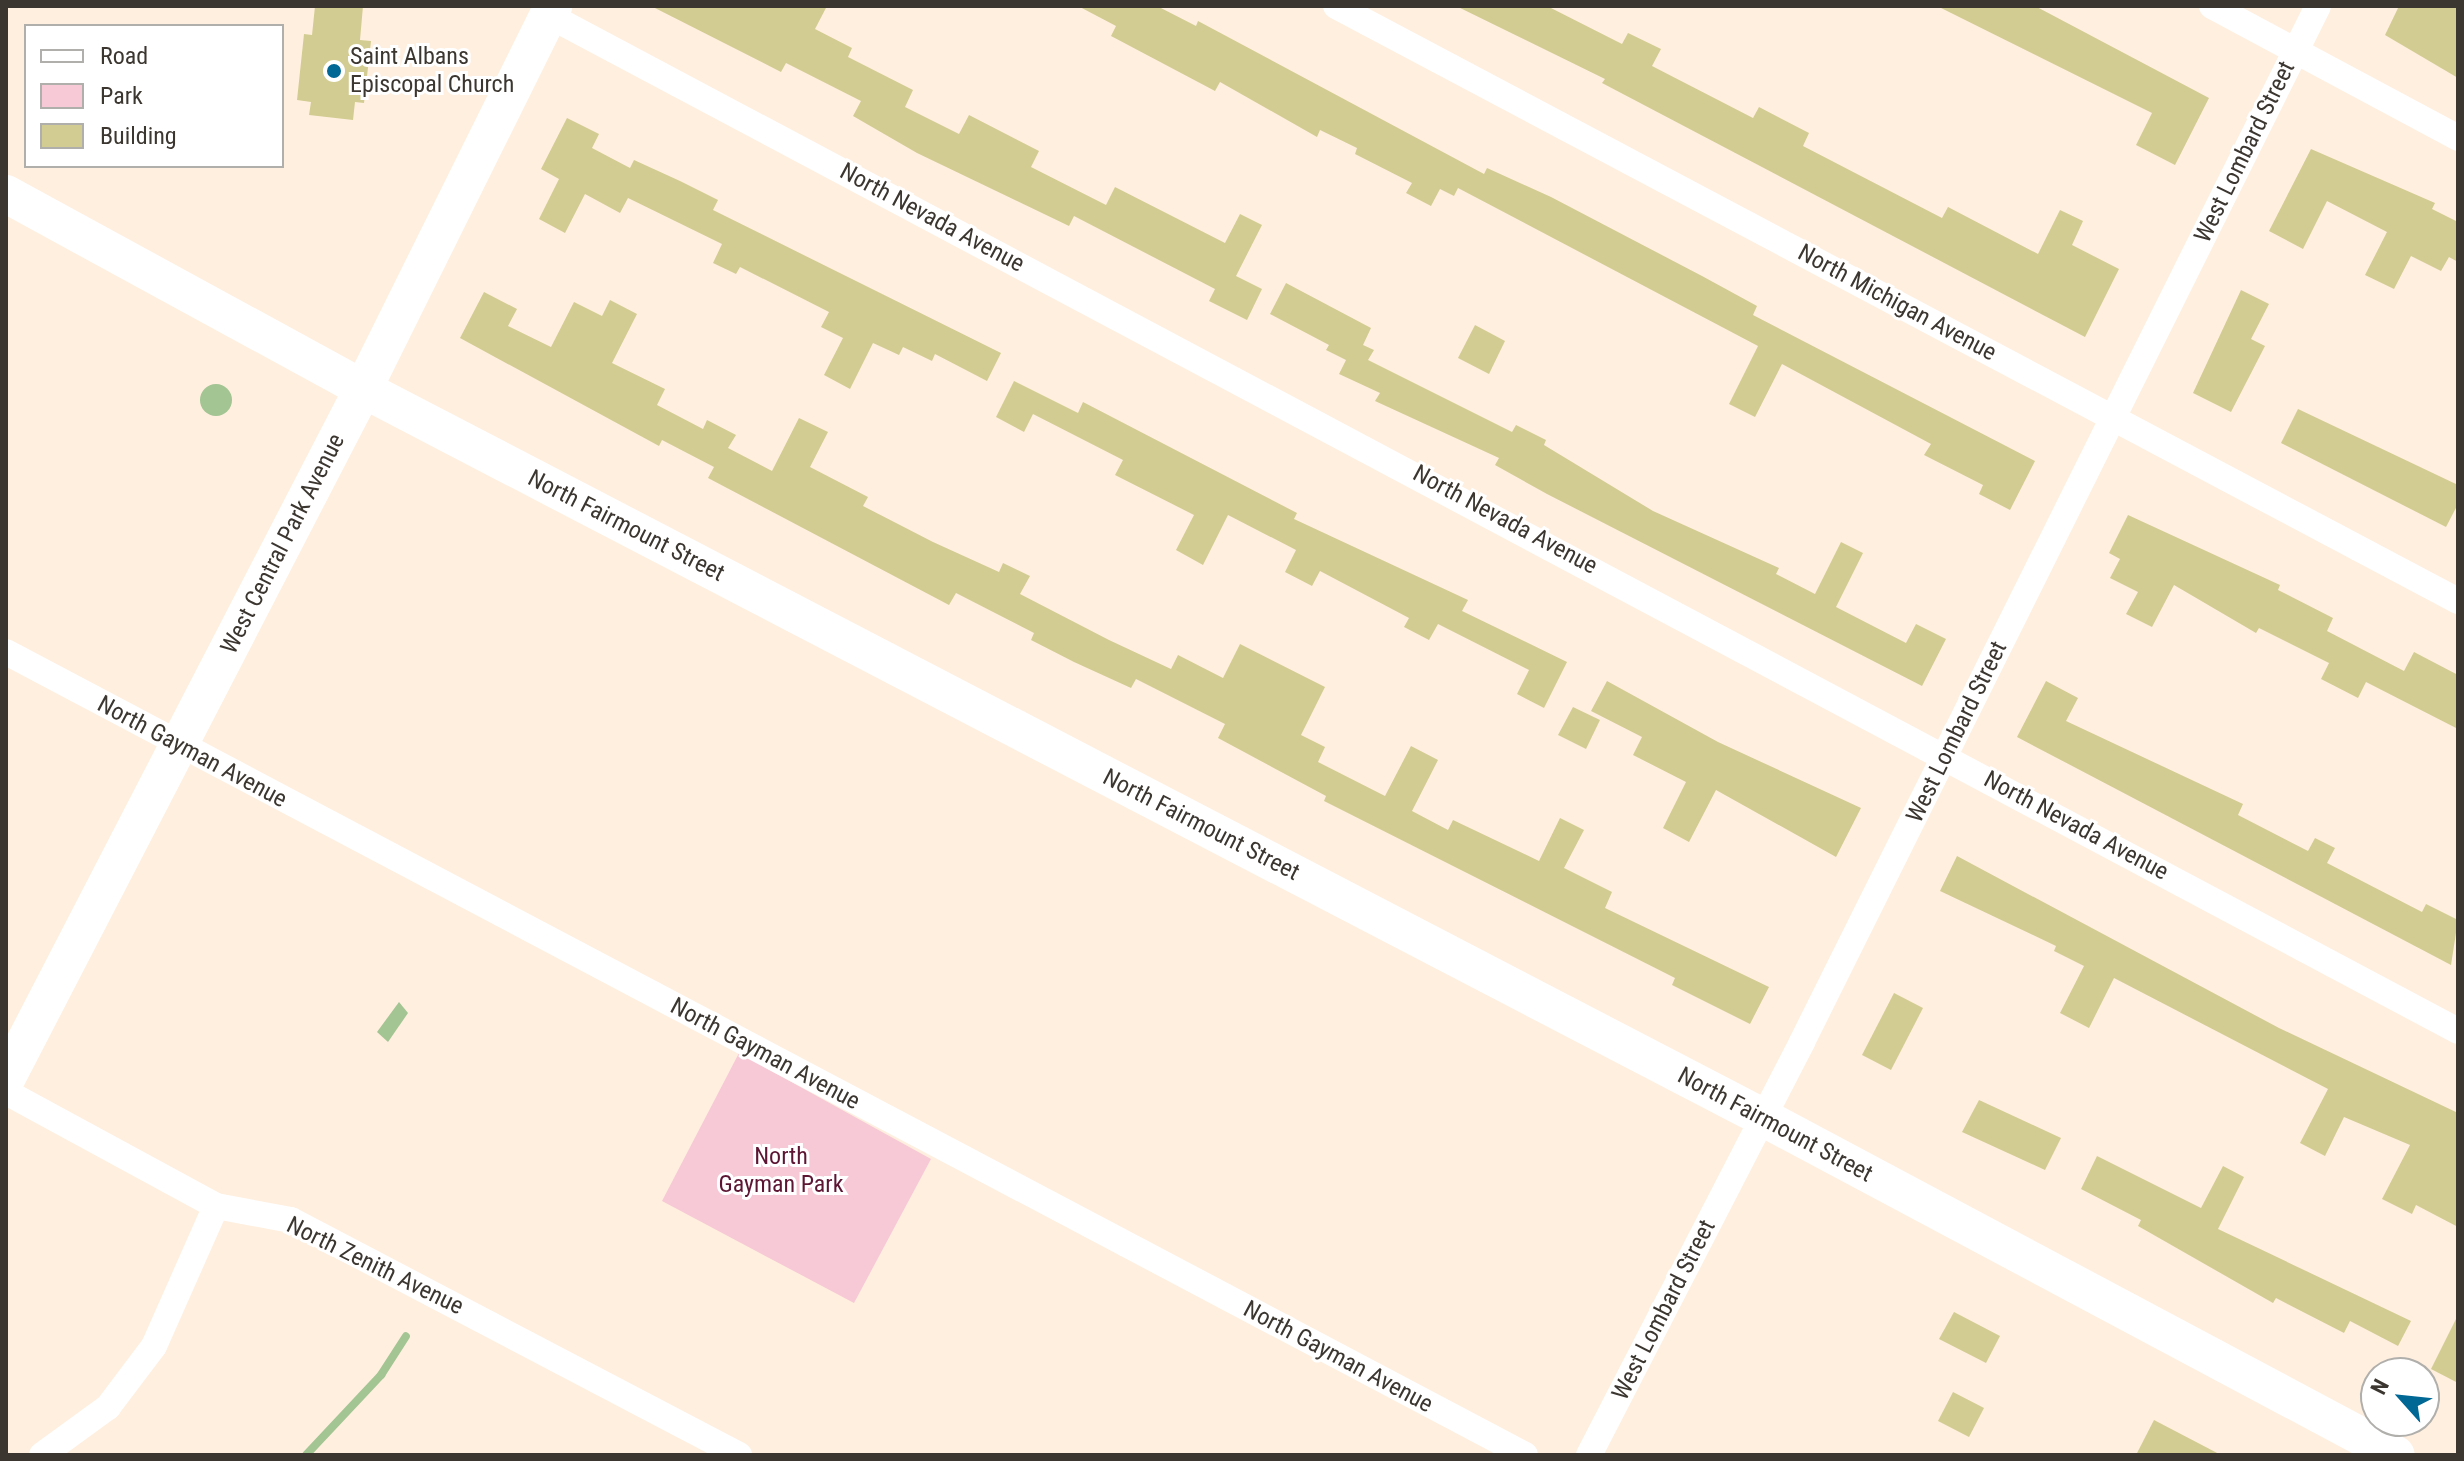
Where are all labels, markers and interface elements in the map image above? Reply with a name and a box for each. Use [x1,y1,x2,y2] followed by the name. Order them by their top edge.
[24,24,284,168] legend
[100,42,148,70] text: Road
[350,43,514,99] place label: Saint Albans Episcopal Church
[2189,57,2301,247] street label: West Lombard Street
[325,62,343,80] marker: Saint Albans Episcopal Church
[100,82,143,110] text: Park
[100,122,177,150] text: Building
[835,157,1029,279] street label: North Nevada Avenue
[1793,239,2001,367] street label: North Michigan Avenue
[215,429,351,659] street label: West Central Park Avenue
[1408,459,1602,581] street label: North Nevada Avenue
[523,464,729,588] street label: North Fairmount Street
[1901,637,2013,827] street label: West Lombard Street
[92,690,292,814] street label: North Gayman Avenue
[1098,763,1304,887] street label: North Fairmount Street
[1979,765,2173,887] street label: North Nevada Avenue
[665,992,865,1116] street label: North Gayman Avenue
[1673,1061,1877,1189] street label: North Fairmount Street
[719,1143,843,1199] park label: North Gayman Park
[282,1211,468,1321] street label: North Zenith Avenue
[1606,1215,1722,1405] street label: West Lombard Street
[1238,1295,1438,1419] street label: North Gayman Avenue
[2360,1357,2440,1437] north arrow
[2366,1375,2394,1398] text: N

